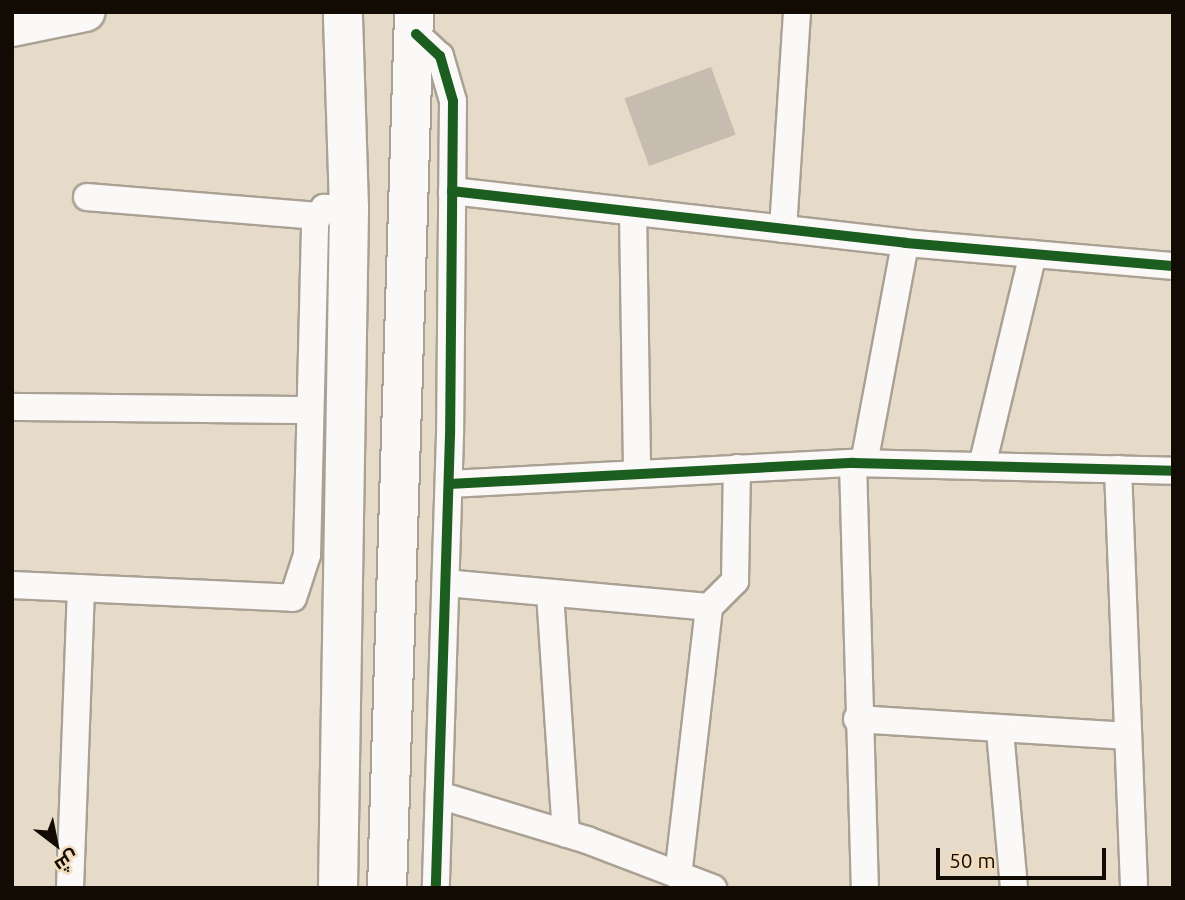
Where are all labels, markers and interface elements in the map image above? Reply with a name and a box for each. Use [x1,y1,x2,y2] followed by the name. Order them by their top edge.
[21,809,91,879] north arrow
[940,834,1110,878] scale bar
[51,846,83,878] text: ش
[949,848,996,872] text: 50 m

